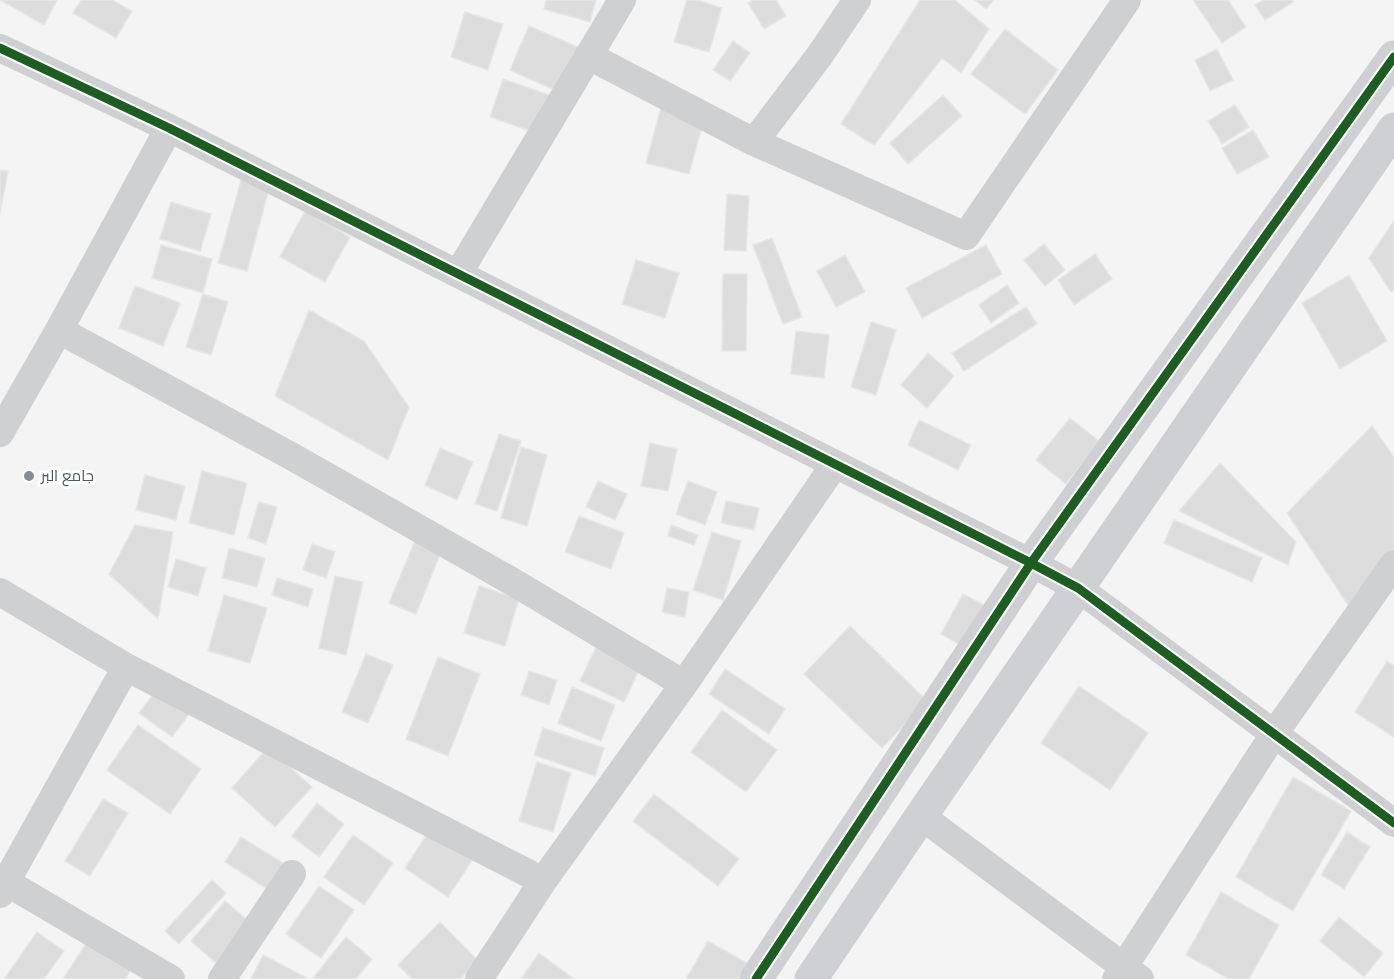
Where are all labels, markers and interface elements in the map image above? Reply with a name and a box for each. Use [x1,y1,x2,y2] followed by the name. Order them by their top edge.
[40,467,94,487] place label: جامع البر
[22,469,36,483] marker: جامع البر

